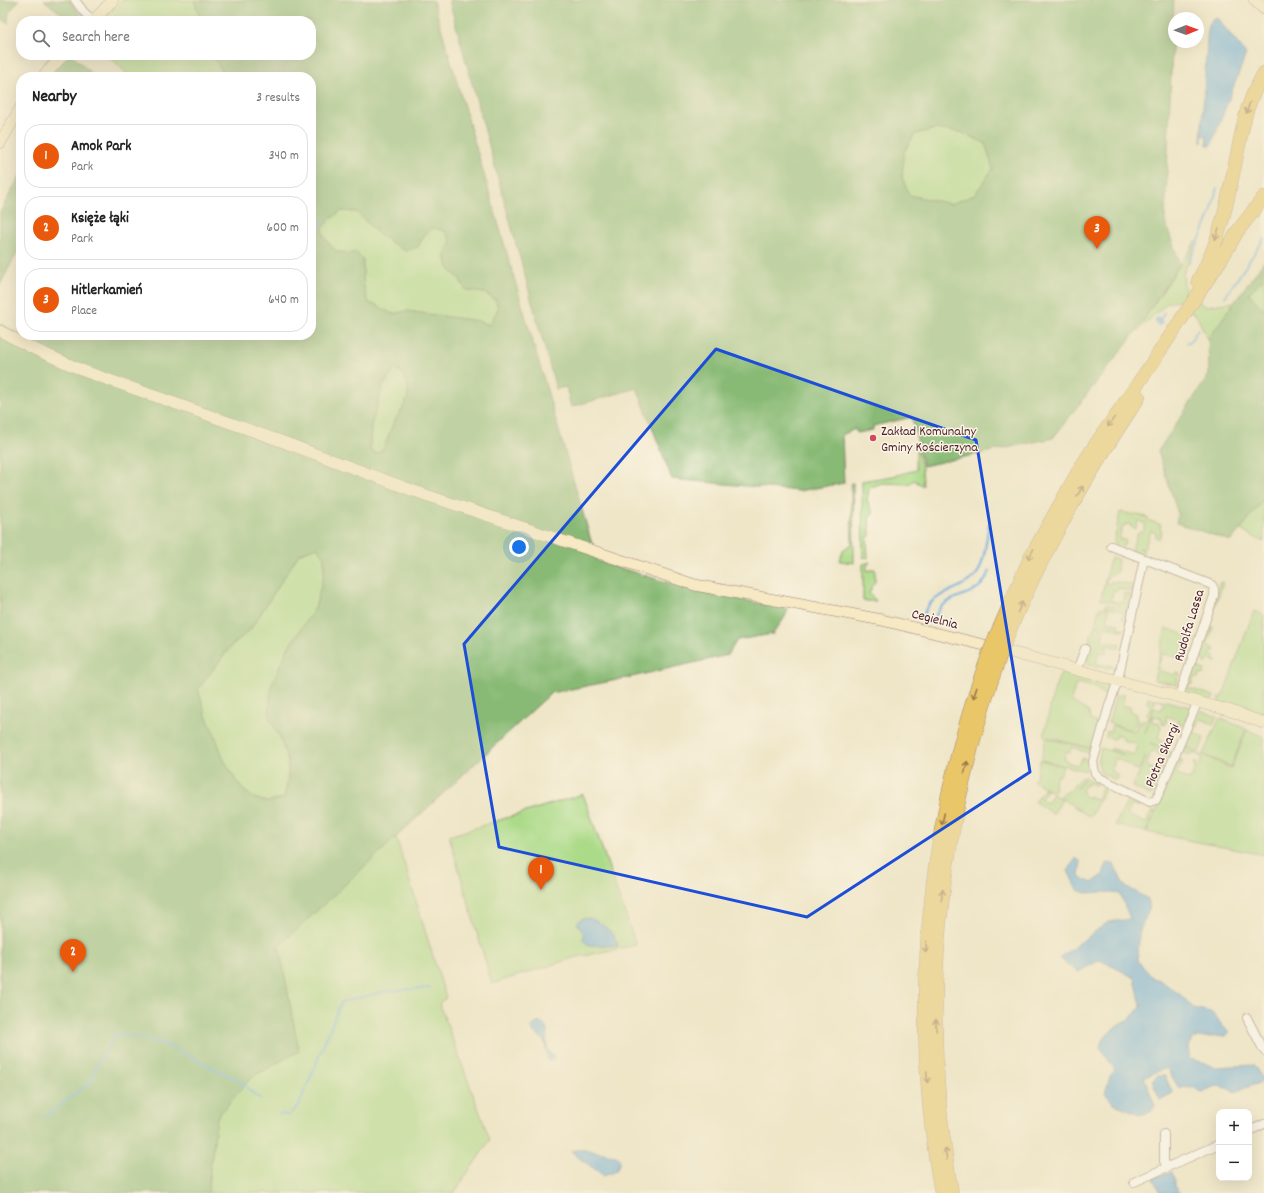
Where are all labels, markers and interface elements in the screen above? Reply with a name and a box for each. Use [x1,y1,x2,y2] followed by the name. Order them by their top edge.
[1168,12,1204,48] north arrow
[16,16,316,60] search box
[30,27,52,49] icon: search
[62,27,130,49] text: Search here
[32,86,76,110] text: Nearby
[256,89,300,108] text: 3 results
[1244,102,1251,115] one-way arrow
[71,136,131,158] text: Amok Park
[45,147,47,166] text: 1
[269,147,299,166] text: 340 m
[71,158,93,177] text: Park
[71,208,129,230] text: Księże łąki
[1084,216,1110,249] pin: 3
[43,219,49,238] text: 2
[267,219,299,238] text: 600 m
[1213,228,1221,240] one-way arrow
[71,230,93,249] text: Park
[71,280,142,302] text: Hitlerkamień
[43,291,49,310] text: 3
[268,291,299,310] text: 640 m
[71,302,97,321] text: Place
[1107,417,1115,428] one-way arrow
[881,422,978,458] place label: Zakład Komunalny Gminy Kościerzyna
[868,433,878,443] marker: Zakład Komunalny Gminy Kościerzyna
[1076,485,1084,497] one-way arrow
[509,537,529,557] your location
[1027,548,1035,560] one-way arrow
[1169,587,1210,664] street label: Rudolfa Lassa
[1017,601,1024,613] one-way arrow
[909,605,960,635] street label: Cegielnia
[971,686,978,699] one-way arrow
[1140,720,1185,791] street label: Piotra Skargi
[962,761,970,774] one-way arrow
[939,812,947,825] one-way arrow
[528,857,554,890] pin: 1
[939,889,946,902] one-way arrow
[60,939,86,972] pin: 2
[923,940,930,953] one-way arrow
[932,1019,940,1032] one-way arrow
[923,1070,930,1083] one-way arrow
[1216,1109,1252,1181] map controls
[1216,1109,1252,1145] button: +
[1216,1145,1252,1181] button: −
[942,1148,950,1161] one-way arrow

